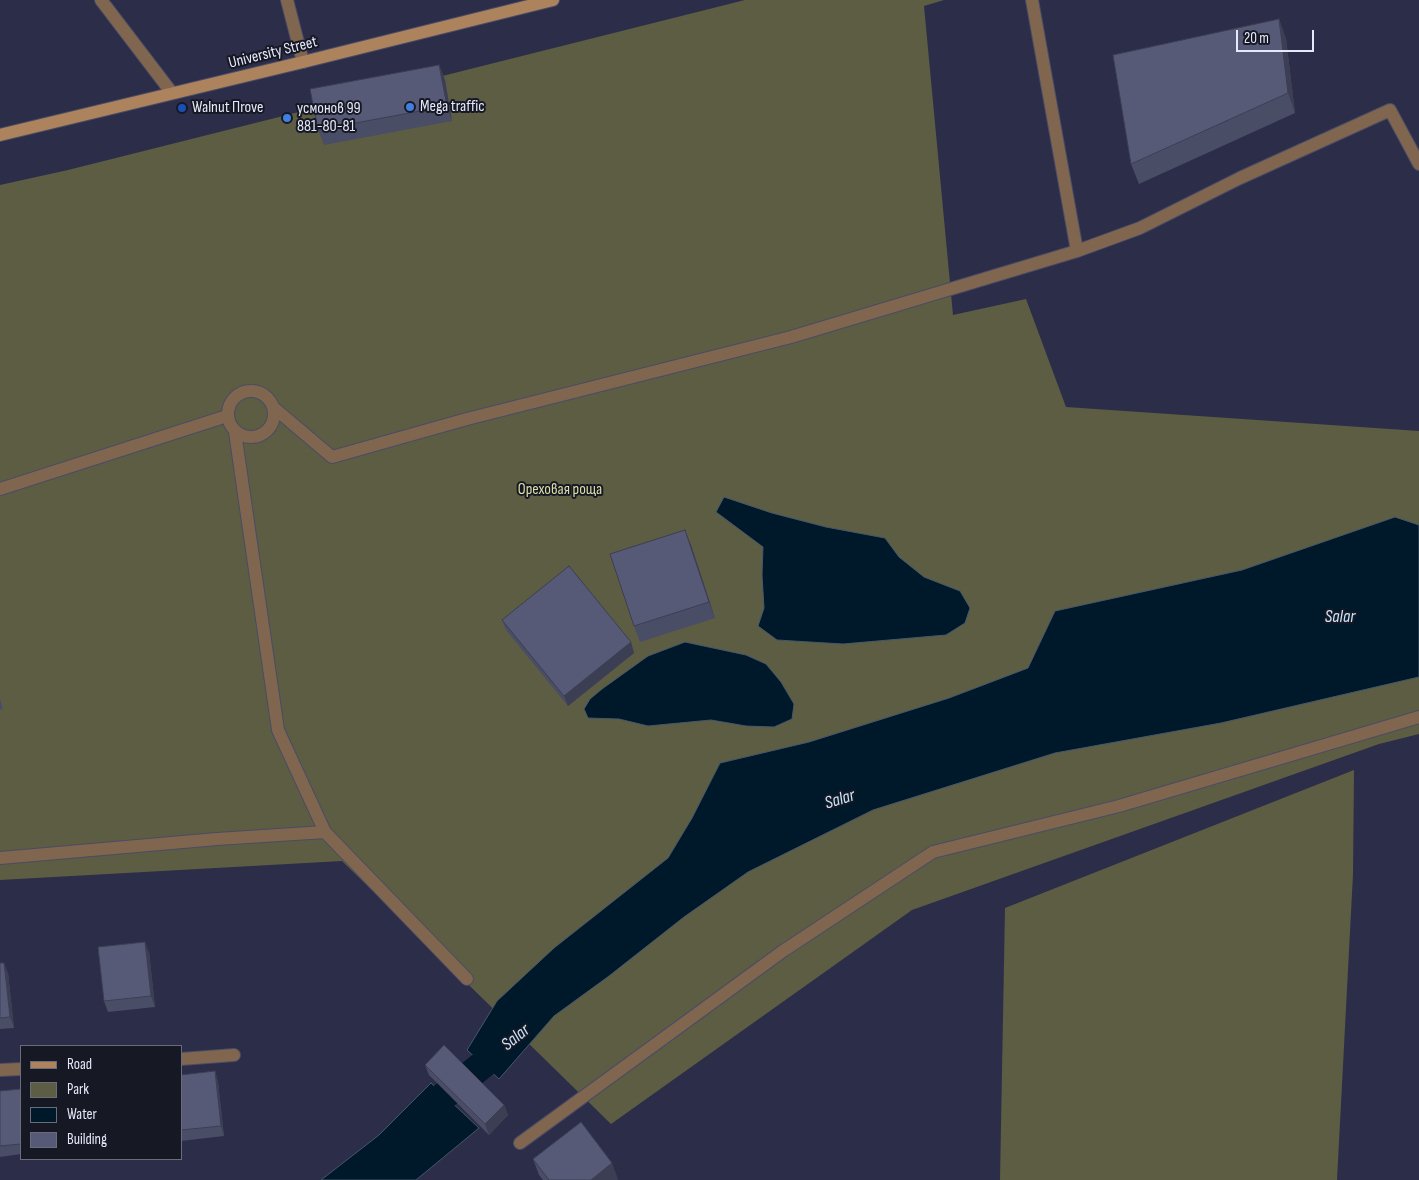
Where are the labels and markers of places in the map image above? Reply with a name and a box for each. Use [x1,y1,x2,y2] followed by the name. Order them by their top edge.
[420,97,485,117] place label: Mega traffic
[192,98,264,118] place label: Walnut Пrove
[297,99,361,137] place label: усмонов 99 881-80-81
[404,101,416,113] marker: Mega traffic
[176,102,188,114] marker: Walnut Пrove
[281,112,293,124] marker: усмонов 99 881-80-81

